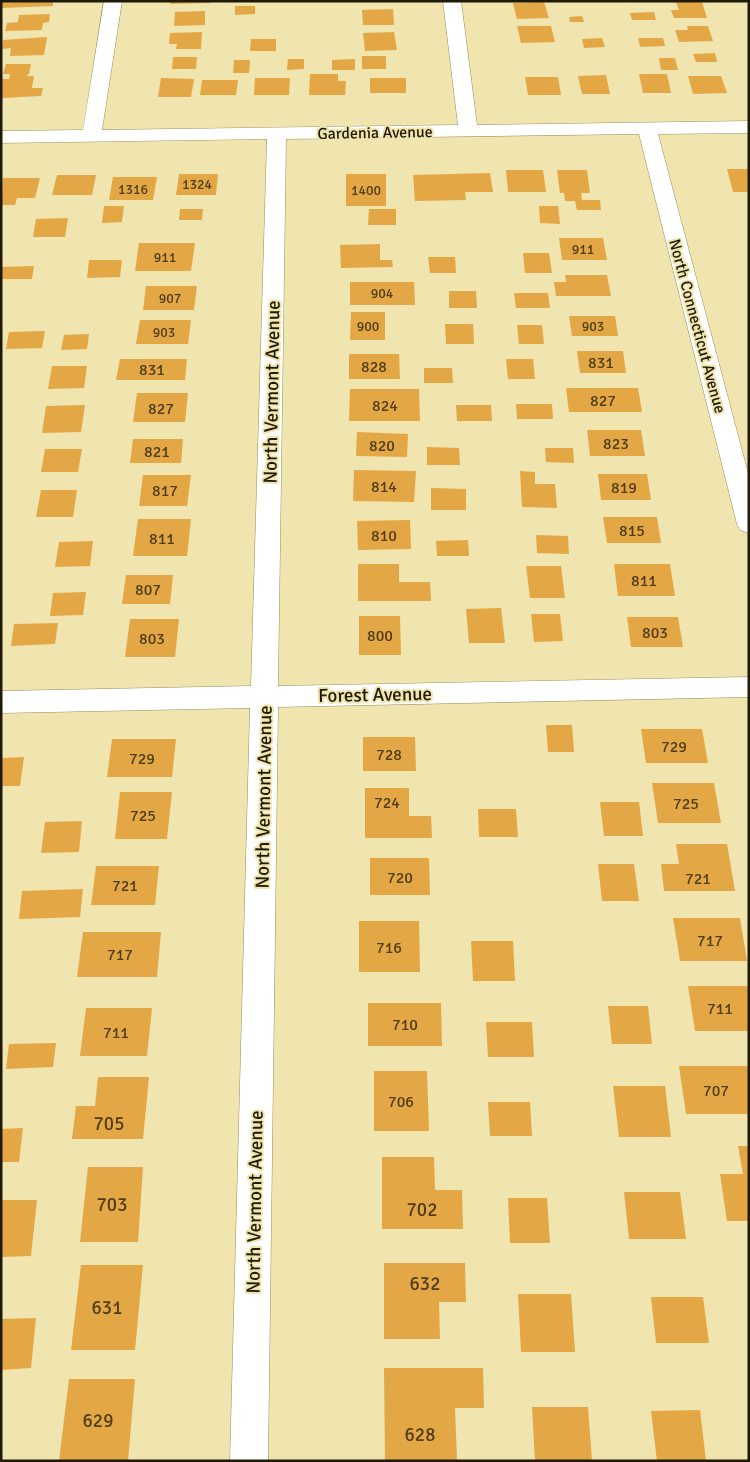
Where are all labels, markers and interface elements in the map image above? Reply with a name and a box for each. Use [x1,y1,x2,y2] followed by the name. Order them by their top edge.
[317,122,433,144] street label: Gardenia Avenue
[182,176,213,193] house number: 1324
[118,181,148,198] house number: 1316
[351,182,381,199] house number: 1400
[664,237,730,416] street label: North Connecticut Avenue
[572,241,594,258] house number: 911
[154,249,176,266] house number: 911
[371,285,394,302] house number: 904
[159,290,181,307] house number: 907
[258,300,286,484] street label: North Vermont Avenue
[357,318,379,335] house number: 900
[582,318,604,335] house number: 903
[153,324,175,341] house number: 903
[588,353,614,373] house number: 831
[361,357,387,377] house number: 828
[139,360,165,380] house number: 831
[590,391,616,411] house number: 827
[372,396,398,416] house number: 824
[148,399,174,419] house number: 827
[603,434,629,454] house number: 823
[369,436,395,456] house number: 820
[144,442,170,462] house number: 821
[371,477,397,497] house number: 814
[611,478,637,498] house number: 819
[152,481,178,501] house number: 817
[619,521,645,541] house number: 815
[371,526,397,546] house number: 810
[149,529,175,549] house number: 811
[631,571,657,591] house number: 811
[135,580,161,600] house number: 807
[642,623,668,643] house number: 803
[367,626,393,646] house number: 800
[139,629,165,649] house number: 803
[318,682,432,708] street label: Forest Avenue
[250,705,278,889] street label: North Vermont Avenue
[661,737,687,757] house number: 729
[376,745,402,765] house number: 728
[129,749,155,769] house number: 729
[374,793,400,813] house number: 724
[673,794,699,814] house number: 725
[130,806,156,826] house number: 725
[387,868,413,888] house number: 720
[685,869,711,889] house number: 721
[112,876,138,896] house number: 721
[697,931,723,951] house number: 717
[376,938,402,958] house number: 716
[107,945,133,965] house number: 717
[707,999,733,1019] house number: 711
[392,1015,418,1035] house number: 710
[103,1023,129,1043] house number: 711
[703,1081,729,1101] house number: 707
[388,1092,414,1112] house number: 706
[241,1110,269,1294] street label: North Vermont Avenue
[94,1112,124,1136] house number: 705
[97,1193,127,1217] house number: 703
[407,1198,437,1222] house number: 702
[410,1272,440,1296] house number: 632
[92,1296,122,1320] house number: 631
[83,1409,113,1433] house number: 629
[405,1423,435,1447] house number: 628

